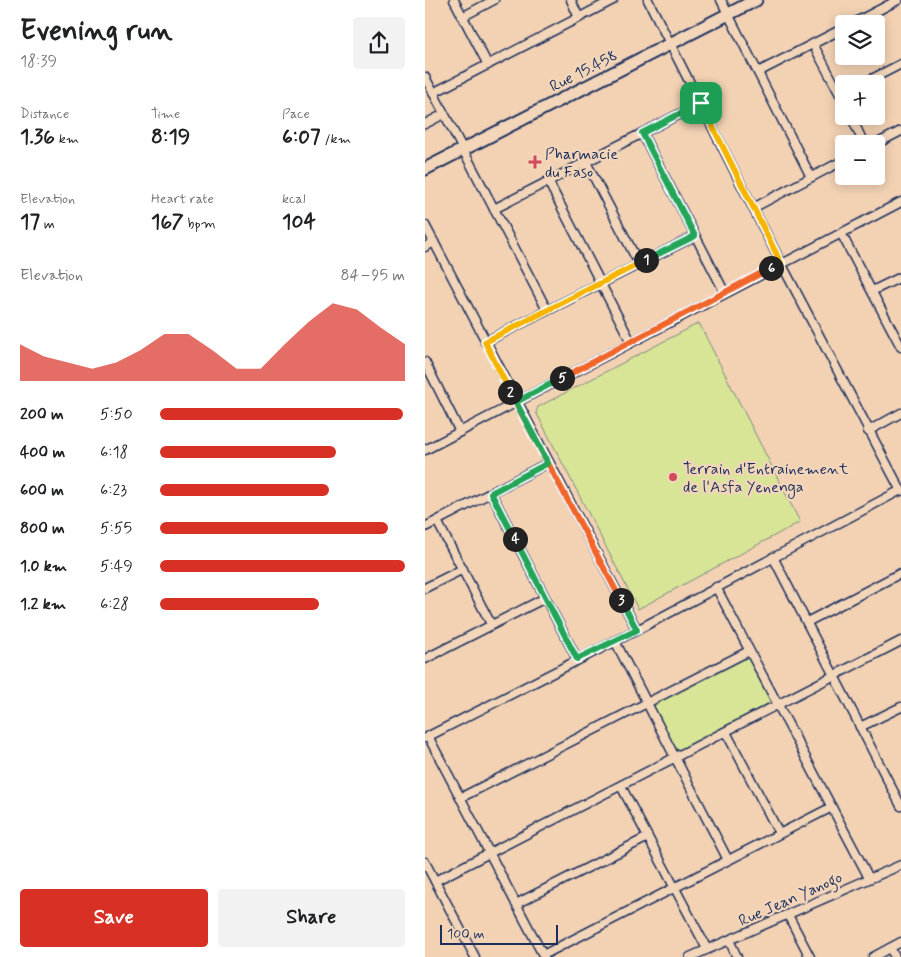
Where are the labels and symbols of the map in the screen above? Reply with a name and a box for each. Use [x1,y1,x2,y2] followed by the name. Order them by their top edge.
[546,45,621,97] street label: Rue 15.458
[680,82,722,124] pin
[545,144,618,183] place label: Pharmacie du Faso
[529,156,541,168] marker: Pharmacie du Faso
[633,248,659,272] pin: 1
[759,256,783,280] pin: 6
[549,366,575,390] pin: 5
[497,380,523,404] pin: 2
[683,459,849,499] place label: Terrain d'Entrainement de l'Asfa Yenenga
[667,471,679,483] marker: Terrain d'Entrainement de l'Asfa Yenenga
[503,526,527,552] pin: 4
[609,588,633,612] pin: 3
[735,867,846,933] street label: Rue Jean Yanogo
[440,922,557,945] scale bar

